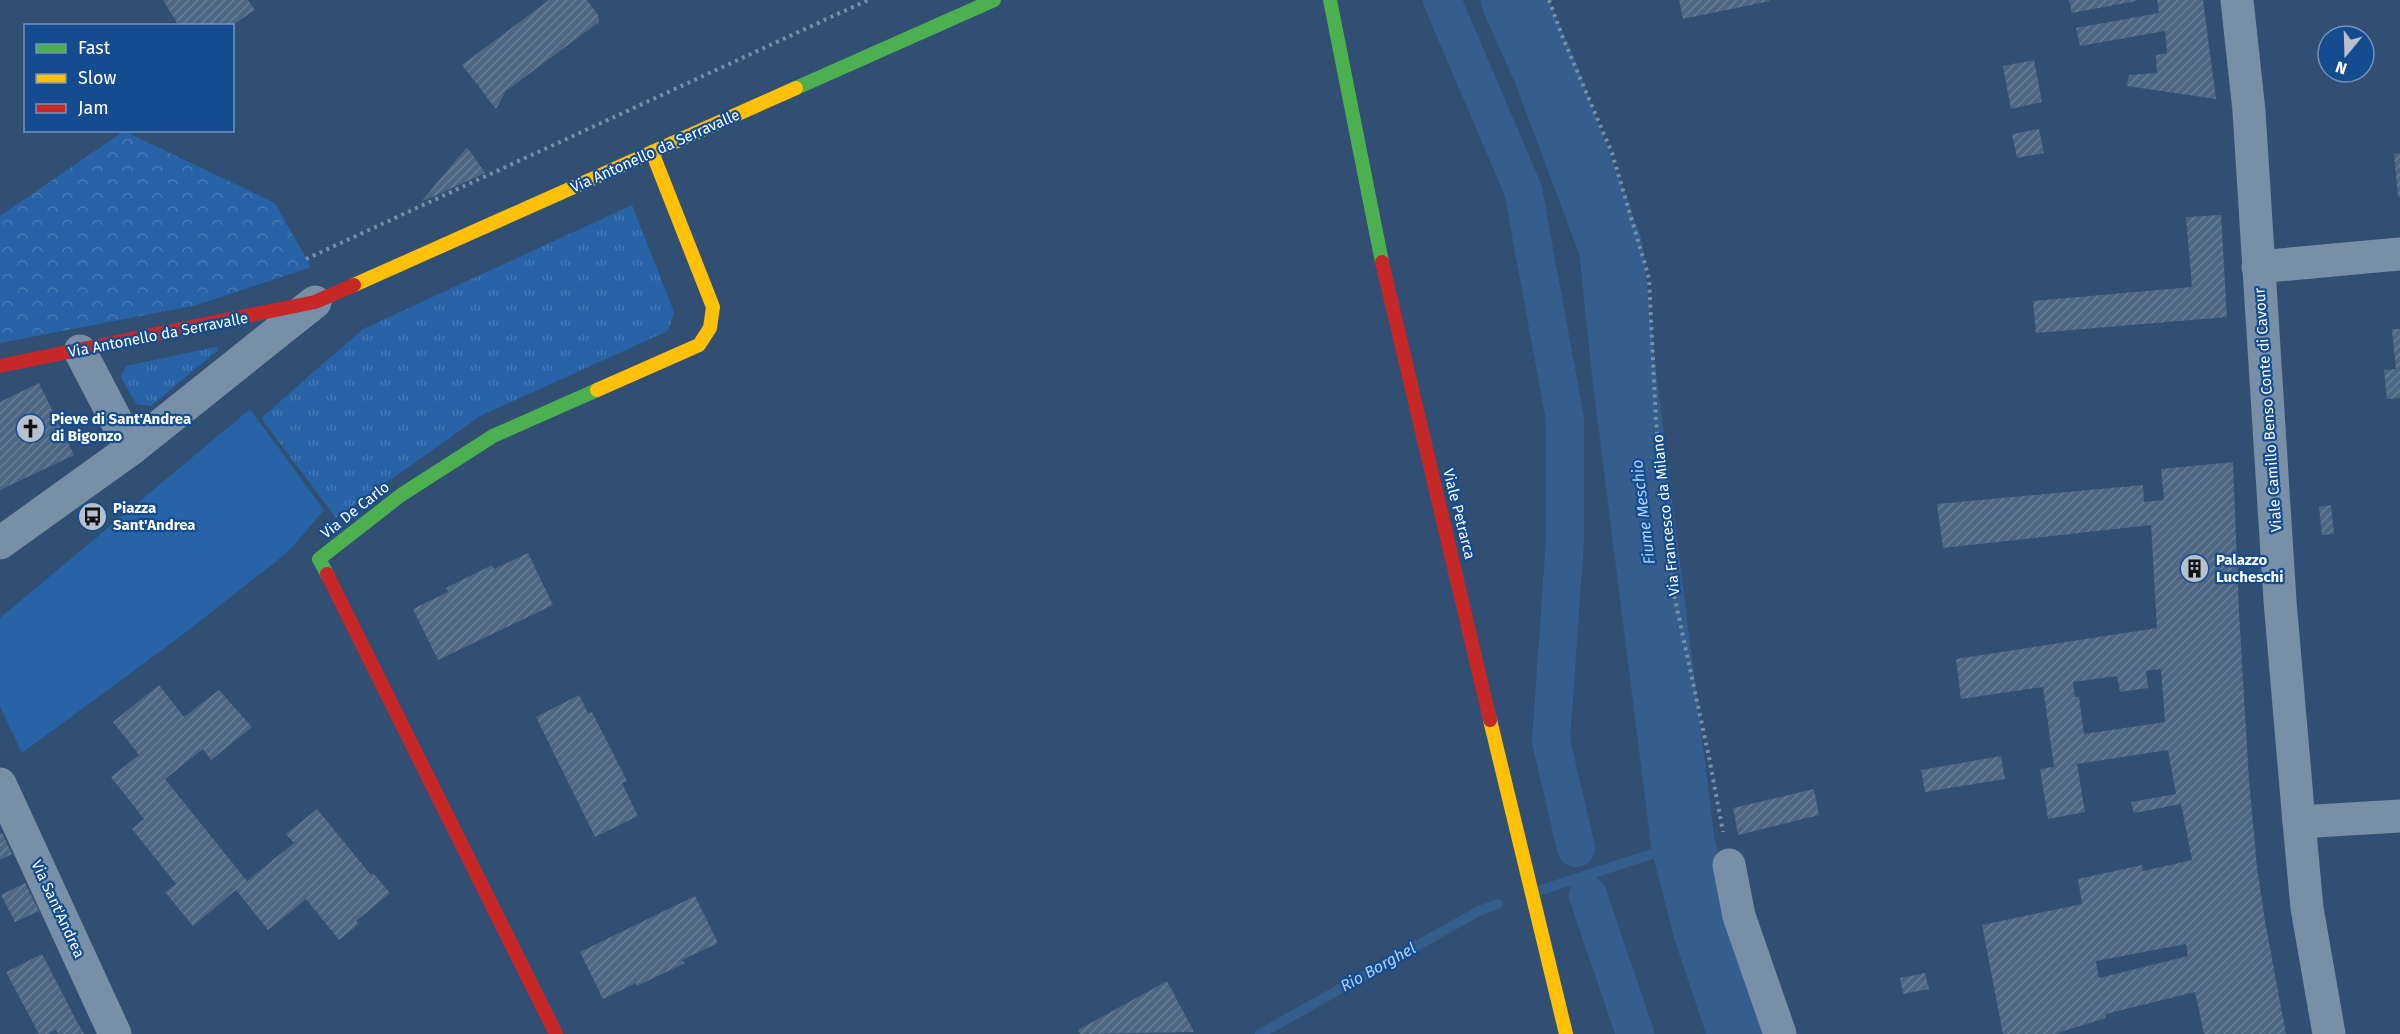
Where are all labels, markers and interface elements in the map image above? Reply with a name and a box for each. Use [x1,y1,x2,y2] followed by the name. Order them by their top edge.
[24,24,234,132] legend
[2316,24,2376,84] north arrow
[78,37,111,59] text: Fast
[2333,57,2349,78] text: N
[78,67,117,89] text: Slow
[78,97,109,119] text: Jam
[568,106,742,196] street label: Via Antonello da Serravalle
[2250,287,2286,533] street label: Viale Camillo Benso Conte di Cavour
[66,309,250,361] street label: Via Antonello da Serravalle
[51,410,191,445] place label: Pieve di Sant'Andrea di Bigonzo
[14,412,46,444] church icon: Pieve di Sant'Andrea di Bigonzo
[1649,433,1683,597] street label: Via Francesco da Milano
[1627,459,1659,565] water label: Fiume Meschio
[1439,467,1479,561] street label: Viale Petrarca
[317,478,393,542] street label: Via De Carlo
[113,499,196,534] place label: Piazza Sant'Andrea
[76,501,108,533] bus stop icon: Piazza Sant'Andrea
[2216,551,2284,586] place label: Palazzo Lucheschi
[2179,553,2211,585] building icon: Palazzo Lucheschi
[27,857,89,961] street label: Via Sant'Andrea
[1337,938,1419,996] water label: Rio Borghel

